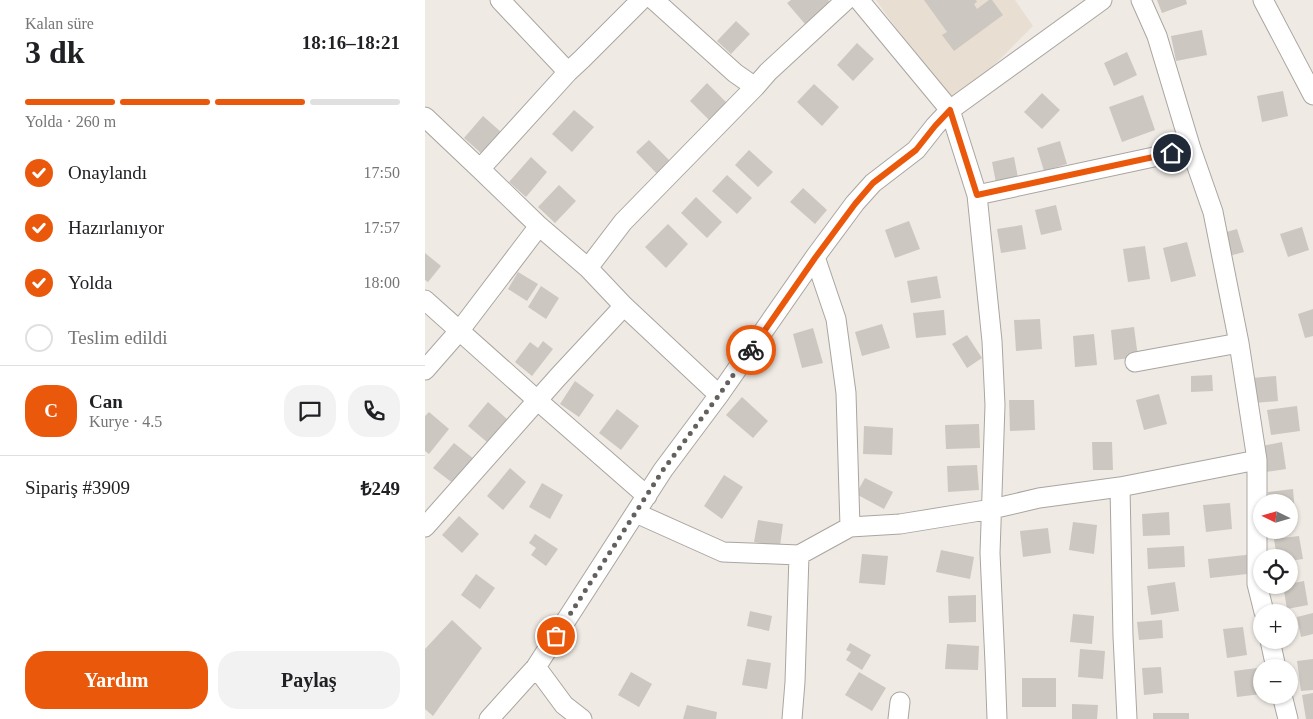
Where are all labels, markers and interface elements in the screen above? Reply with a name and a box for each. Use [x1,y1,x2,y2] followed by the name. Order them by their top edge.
[25,15,94,32] text: Kalan süre
[302,32,400,53] text: 18:16–18:21
[25,34,85,70] text: 3 dk
[25,113,116,130] text: Yolda · 260 m
[1151,132,1193,174] pin
[1158,139,1186,167] icon: home
[25,159,53,187] icon: check
[68,162,147,183] text: Onaylandı
[364,164,400,181] text: 17:50
[25,214,53,242] icon: check
[68,217,164,238] text: Hazırlanıyor
[364,219,400,236] text: 17:57
[25,269,53,297] icon: check
[68,272,113,293] text: Yolda
[364,274,400,291] text: 18:00
[726,325,776,375] courier
[68,327,167,348] text: Teslim edildi
[737,336,765,364] icon: bike
[284,385,336,437] button: chat
[348,385,400,437] button: phone
[89,391,123,412] text: Can
[44,400,58,421] text: C
[89,413,162,430] text: Kurye · 4.5
[25,477,130,498] text: Sipariş #3909
[361,478,400,499] text: ₺249
[1253,494,1297,539] north arrow
[1253,494,1298,704] map controls
[1253,549,1298,594] button: locate
[1253,604,1298,649] button: +
[535,615,577,657] pin
[542,622,570,650] icon: bag
[25,651,208,709] button: Yardım
[218,651,400,709] button: Paylaş
[1253,659,1298,704] button: −

